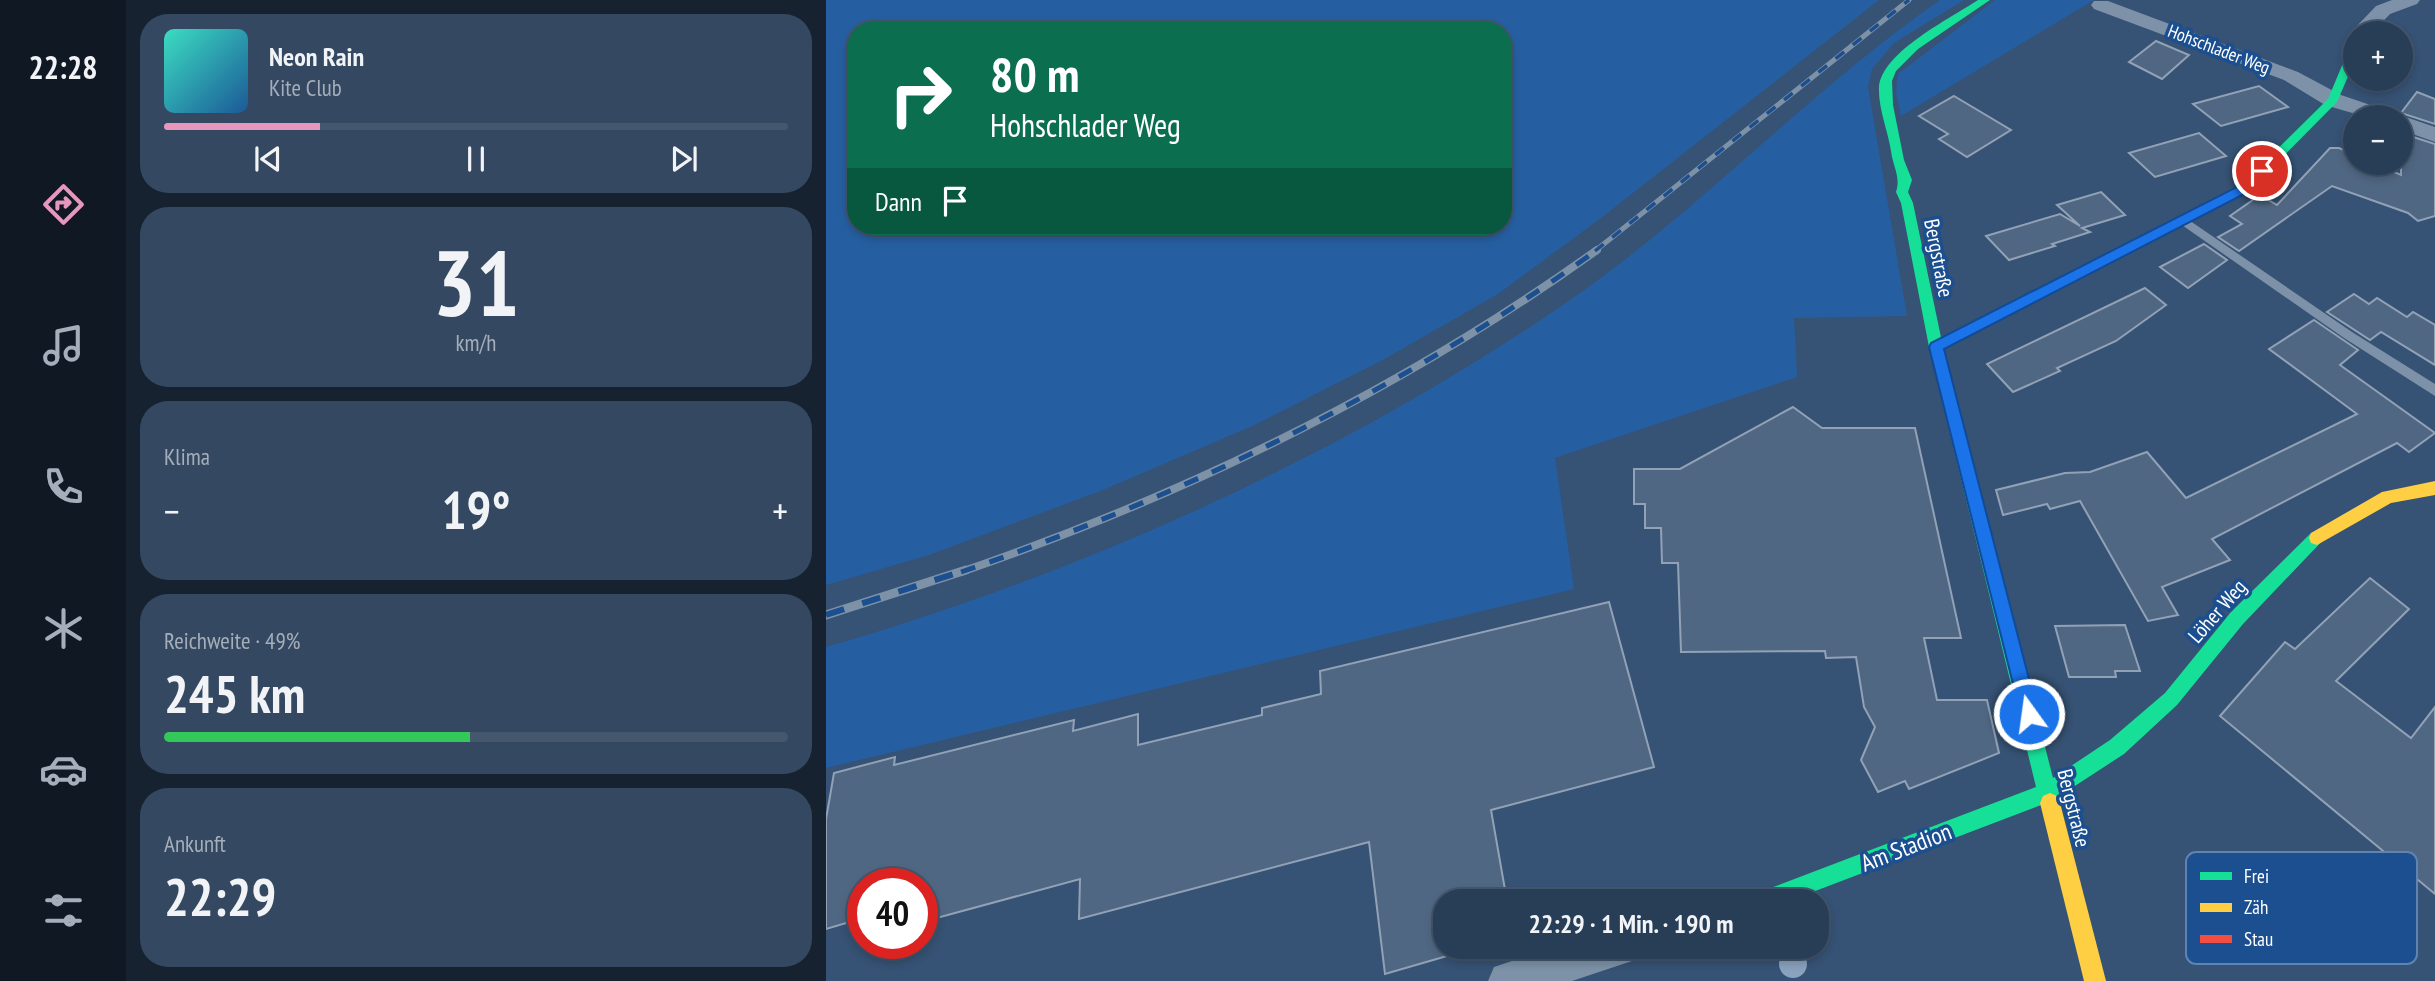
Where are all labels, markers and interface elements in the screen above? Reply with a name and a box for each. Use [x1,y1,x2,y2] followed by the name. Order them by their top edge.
[2165,19,2273,79] street label: Hohschlader Weg
[2343,21,2413,175] map controls
[2343,21,2413,91] button: +
[269,40,364,73] text: Neon Rain
[990,42,1079,106] text: 80 m
[28,46,98,88] text: 22:28
[875,49,966,140] icon: right
[269,73,342,102] text: Kite Club
[990,104,1181,146] text: Hohschlader Weg
[2343,105,2413,175] button: −
[249,140,287,178] icon: previous
[457,140,495,178] icon: pause
[665,140,703,178] icon: next
[2232,141,2292,201] pin
[2243,152,2281,190] icon: arrive
[39,180,88,229] icon: directions
[936,182,974,220] icon: arrive
[875,185,922,218] text: Dann
[1918,216,1960,300] street label: Bergstraße
[433,223,520,341] text: 31
[39,321,88,370] icon: music
[456,328,496,357] text: km/h
[164,442,210,471] text: Klima
[39,462,88,511] icon: phone
[442,476,510,543] text: 19°
[164,486,180,535] text: −
[772,486,788,535] text: +
[2182,574,2252,648] street label: Löher Weg
[39,604,88,653] icon: climate
[164,626,300,655] text: Reichweite · 49%
[164,660,305,727] text: 245 km
[1992,677,2066,751] position arrow
[39,745,88,794] icon: car
[2051,766,2097,850] street label: Bergstraße
[1856,815,1956,879] street label: Am Stadion
[164,829,226,858] text: Ankunft
[2186,852,2417,964] legend
[164,863,276,930] text: 22:29
[2244,864,2269,888] text: Frei
[847,868,938,959] speed limit sign: 40
[39,886,88,935] icon: filters
[2244,895,2268,919] text: Zäh
[1529,907,1733,940] text: 22:29 · 1 Min. · 190 m
[2244,927,2273,951] text: Stau

